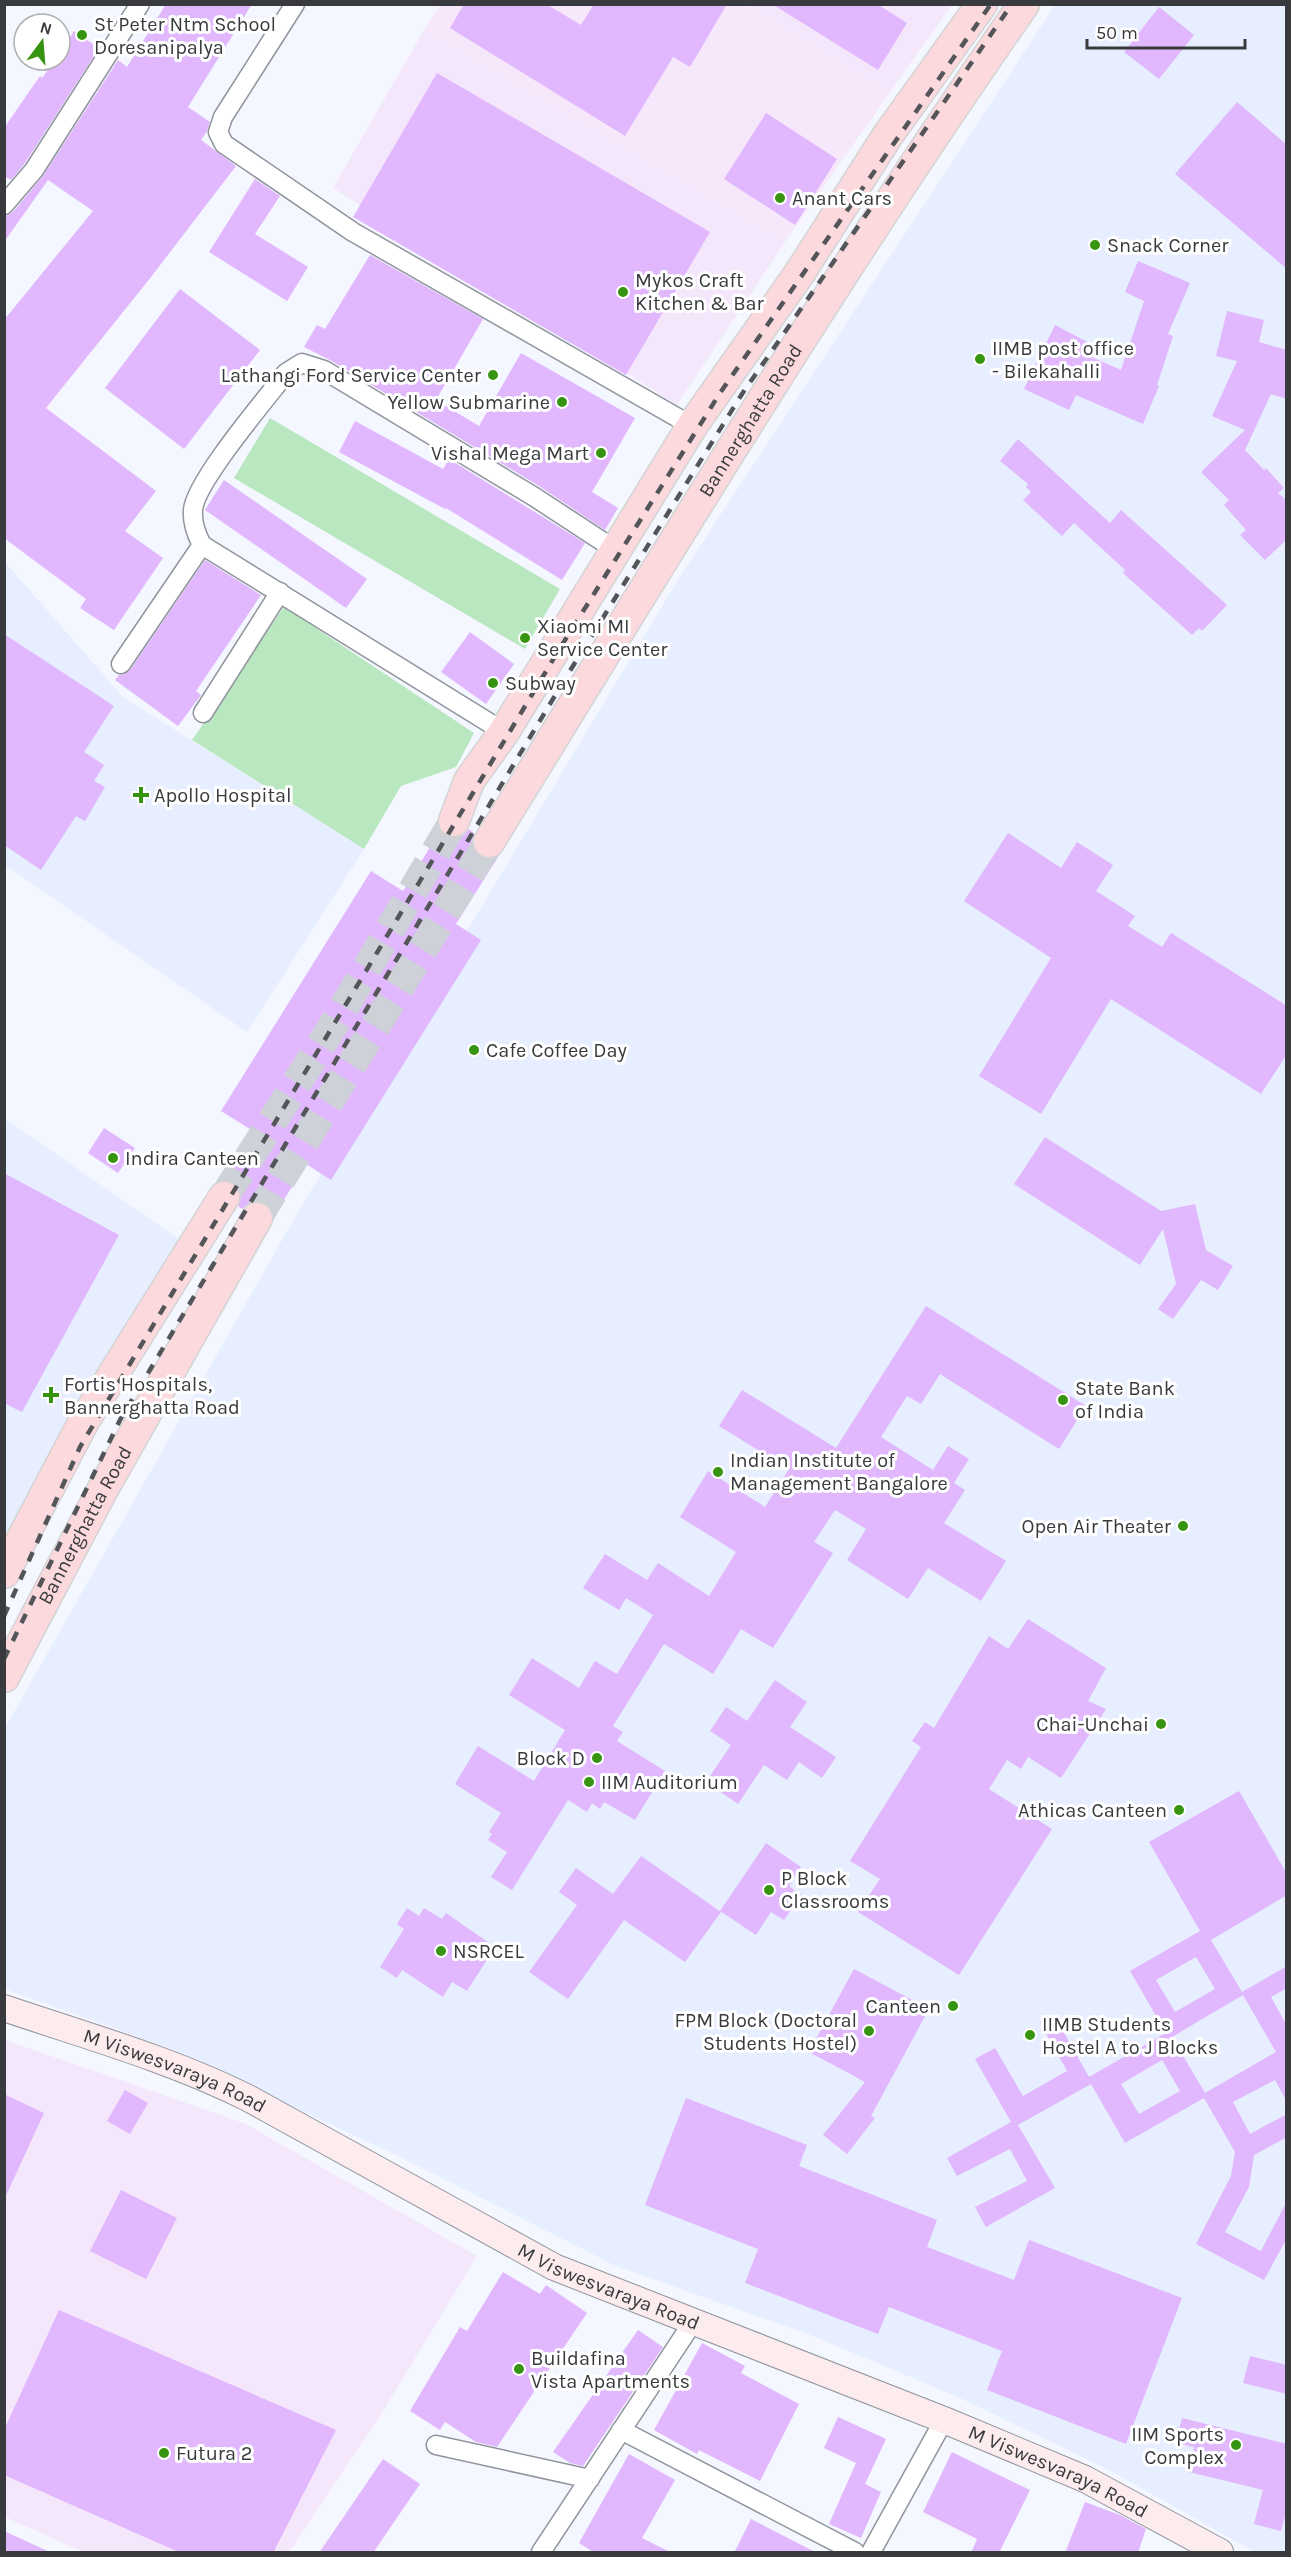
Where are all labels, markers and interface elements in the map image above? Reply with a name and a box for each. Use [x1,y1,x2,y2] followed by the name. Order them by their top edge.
[12,12,72,72] north arrow
[1087,12,1244,50] scale bar
[94,13,276,59] place label: St Peter Ntm School Doresanipalya
[38,17,54,39] text: N
[1096,22,1138,44] text: 50 m
[75,28,89,42] marker: St Peter Ntm School Doresanipalya
[792,187,892,210] place label: Anant Cars
[773,191,787,205] marker: Anant Cars
[1107,234,1229,257] place label: Snack Corner
[1088,238,1102,252] marker: Snack Corner
[635,269,765,315] place label: Mykos Craft Kitchen & Bar
[616,285,630,299] marker: Mykos Craft Kitchen & Bar
[992,337,1134,383] place label: IIMB post office - Bilekahalli
[693,340,807,501] street label: Bannerghatta Road
[973,352,987,366] marker: IIMB post office - Bilekahalli
[221,364,482,387] place label: Lathangi Ford Service Center
[486,368,500,382] marker: Lathangi Ford Service Center
[387,391,550,414] place label: Yellow Submarine
[555,395,569,409] marker: Yellow Submarine
[431,442,589,465] place label: Vishal Mega Mart
[594,446,608,460] marker: Vishal Mega Mart
[537,615,668,661] place label: Xiaomi MI Service Center
[518,631,532,645] marker: Xiaomi MI Service Center
[505,672,576,695] place label: Subway
[486,676,500,690] marker: Subway
[154,784,292,807] place label: Apollo Hospital
[132,786,150,804] marker: Apollo Hospital
[486,1039,627,1062] place label: Cafe Coffee Day
[467,1043,481,1057] marker: Cafe Coffee Day
[125,1147,259,1170] place label: Indira Canteen
[106,1151,120,1165] marker: Indira Canteen
[64,1373,240,1419] place label: Fortis Hospitals, Bannerghatta Road
[1075,1377,1175,1423] place label: State Bank of India
[42,1386,60,1404] marker: Fortis Hospitals, Bannerghatta Road
[1056,1393,1070,1407] marker: State Bank of India
[33,1442,136,1608] street label: Bannerghatta Road
[730,1449,948,1495] place label: Indian Institute of Management Bangalore
[711,1465,725,1479] marker: Indian Institute of Management Bangalore
[1022,1515,1172,1538] place label: Open Air Theater
[1176,1519,1190,1533] marker: Open Air Theater
[1036,1713,1149,1736] place label: Chai-Unchai
[1154,1717,1168,1731] marker: Chai-Unchai
[517,1747,585,1770] place label: Block D
[590,1751,604,1765] marker: Block D
[601,1771,738,1794] place label: IIM Auditorium
[582,1775,596,1789] marker: IIM Auditorium
[1018,1799,1167,1822] place label: Athicas Canteen
[1172,1803,1186,1817] marker: Athicas Canteen
[781,1867,889,1913] place label: P Block Classrooms
[762,1883,776,1897] marker: P Block Classrooms
[453,1940,525,1963] place label: NSRCEL
[434,1944,448,1958] marker: NSRCEL
[866,1995,941,2018] place label: Canteen
[946,1999,960,2013] marker: Canteen
[675,2009,857,2055] place label: FPM Block (Doctoral Students Hostel)
[1042,2013,1218,2059] place label: IIMB Students Hostel A to J Blocks
[81,2023,270,2117] street label: M Viswesvaraya Road
[862,2024,876,2038] marker: FPM Block (Doctoral Students Hostel)
[1023,2028,1037,2042] marker: IIMB Students Hostel A to J Blocks
[514,2238,703,2335] street label: M Viswesvaraya Road
[531,2347,690,2393] place label: Buildafina Vista Apartments
[512,2362,526,2376] marker: Buildafina Vista Apartments
[965,2420,1152,2522] street label: M Viswesvaraya Road
[1131,2423,1224,2469] place label: IIM Sports Complex
[1229,2438,1243,2452] marker: IIM Sports Complex
[176,2442,252,2465] place label: Futura 2
[157,2446,171,2460] marker: Futura 2

